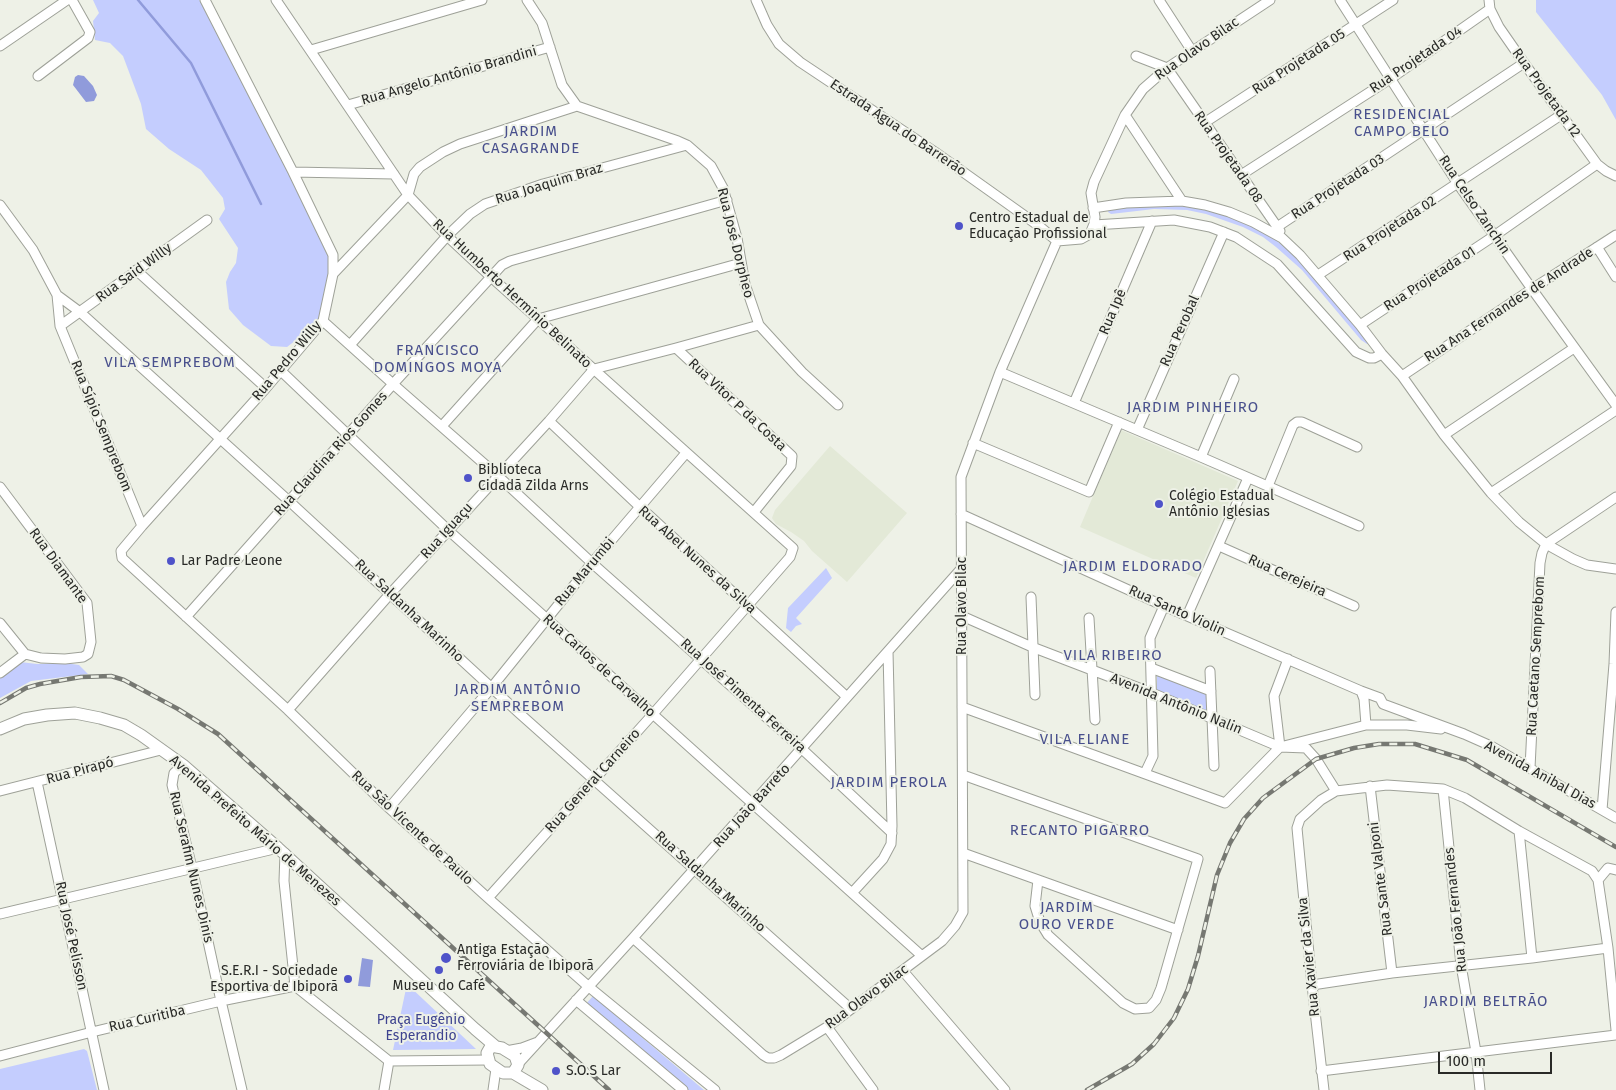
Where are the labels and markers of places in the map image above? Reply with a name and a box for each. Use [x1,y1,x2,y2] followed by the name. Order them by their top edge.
[969,210,1107,242] place label: Centro Estadual de Educação Profissional
[953,220,965,232] marker: Centro Estadual de Educação Profissional
[478,462,589,494] place label: Biblioteca Cidadã Zilda Arns
[462,472,474,484] marker: Biblioteca Cidadã Zilda Arns
[1169,488,1274,520] place label: Colégio Estadual Antônio Iglesias
[1153,498,1165,510] marker: Colégio Estadual Antônio Iglesias
[181,553,282,569] place label: Lar Padre Leone
[165,555,177,567] marker: Lar Padre Leone
[457,942,594,974] place label: Antiga Estação Ferroviária de Ibiporã
[439,951,453,965] marker: Antiga Estação Ferroviária de Ibiporã
[210,963,338,996] place label: S.E.R.I - Sociedade Esportiva de Ibiporã
[433,964,445,976] marker: Museu do Café
[342,973,354,985] marker: S.E.R.I - Sociedade Esportiva de Ibiporã
[393,978,485,994] place label: Museu do Café
[566,1063,621,1079] place label: S.O.S Lar
[550,1065,562,1077] marker: S.O.S Lar

